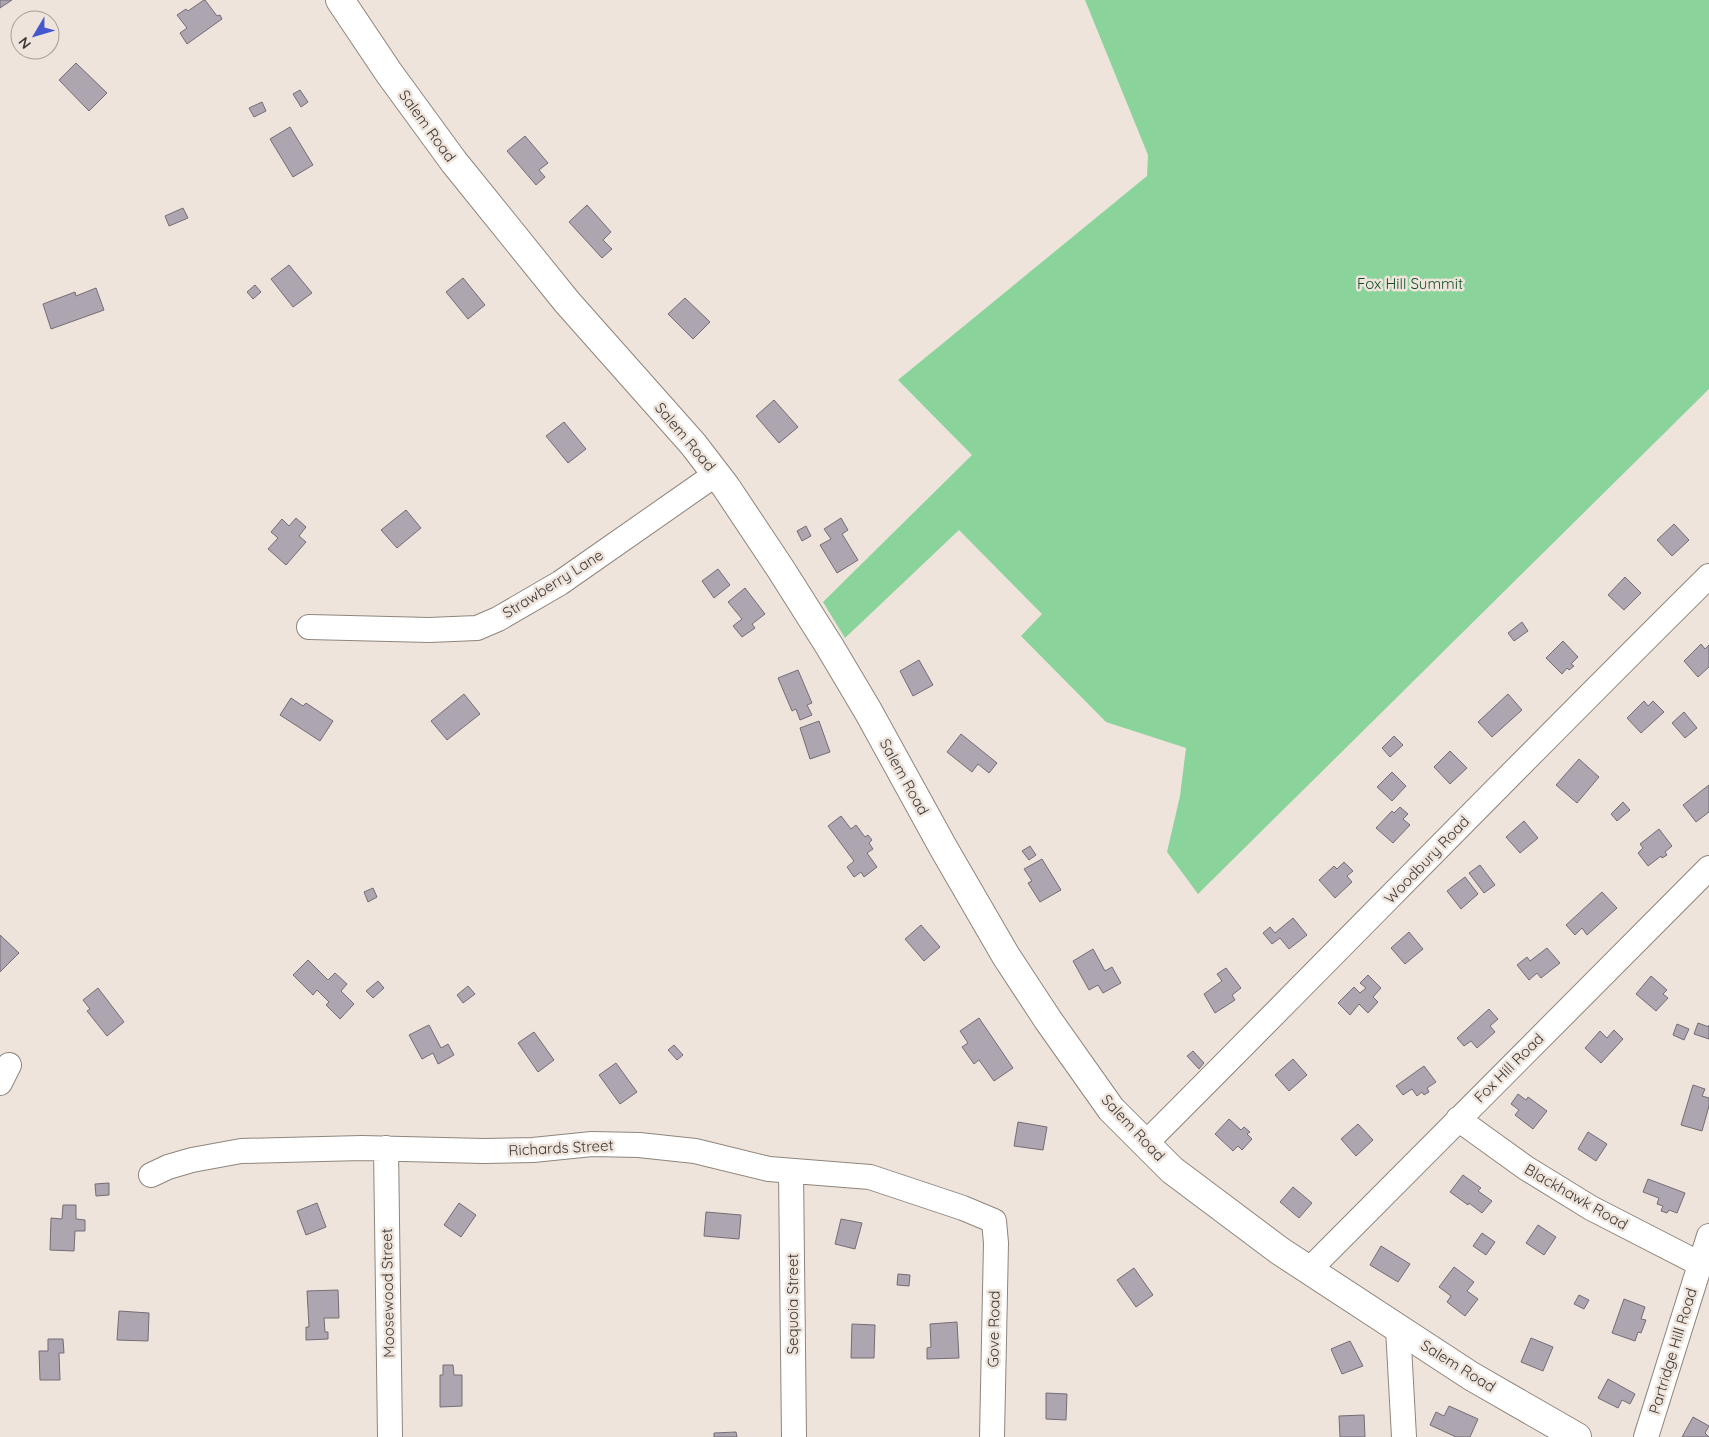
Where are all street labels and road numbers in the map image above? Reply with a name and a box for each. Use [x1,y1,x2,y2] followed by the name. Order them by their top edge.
[395,86,460,165] street label: Salem Road
[651,398,720,475] street label: Salem Road
[499,545,607,622] street label: Strawberry Lane
[876,735,933,818] street label: Salem Road
[1380,812,1473,908] street label: Woodbury Road
[1470,1029,1547,1106] street label: Fox Hill Road
[1098,1090,1169,1165] street label: Salem Road
[508,1135,614,1160] street label: Richards Street
[1521,1159,1631,1234] street label: Blackhawk Road
[377,1228,398,1358] street label: Moosewood Street
[783,1254,802,1354] street label: Sequoia Street
[1644,1286,1701,1416] street label: Partridge Hill Road
[983,1290,1004,1368] street label: Gove Road
[1417,1335,1499,1396] street label: Salem Road

